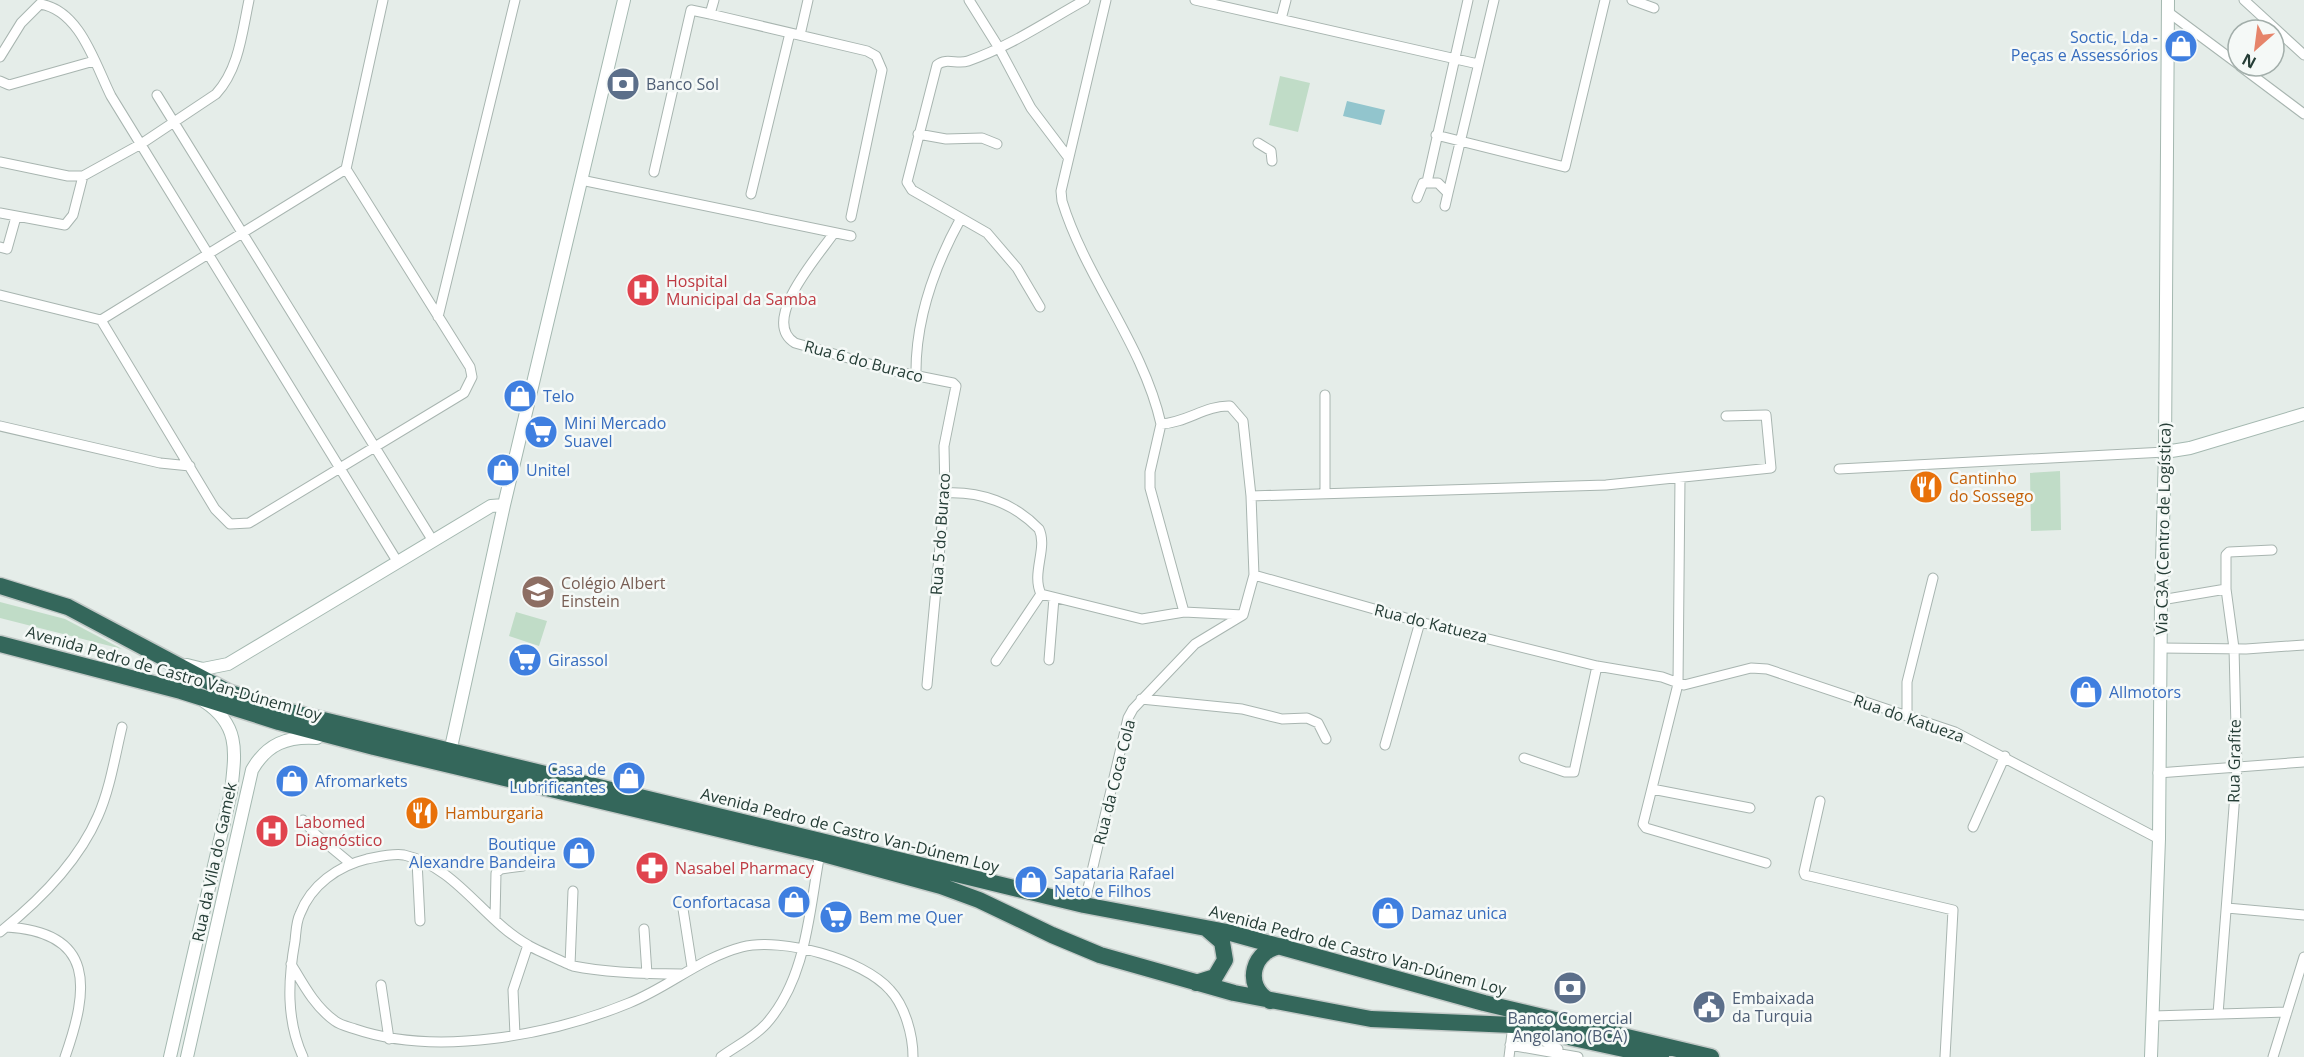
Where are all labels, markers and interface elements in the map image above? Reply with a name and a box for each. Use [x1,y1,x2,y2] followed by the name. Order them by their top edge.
[2226,18,2286,78] north arrow
[2011,26,2158,66] place label: Soctic, Lda - Peças e Assessórios
[2163,28,2199,64] shop icon: Soctic, Lda - Peças e Assessórios
[2238,48,2260,74] text: N
[605,66,641,102] bank icon: Banco Sol
[646,73,719,95] place label: Banco Sol
[666,270,817,310] place label: Hospital Municipal da Samba
[625,272,661,308] hospital icon: Hospital Municipal da Samba
[802,335,926,387] street label: Rua 6 do Buraco
[502,378,538,414] shop icon: Telo
[543,385,574,407] place label: Telo
[564,412,666,452] place label: Mini Mercado Suavel
[523,414,559,450] supermarket icon: Mini Mercado Suavel
[2150,423,2176,635] street label: Via C3A (Centro de Logística)
[485,452,521,488] shop icon: Unitel
[526,459,570,481] place label: Unitel
[1949,467,2034,507] place label: Cantinho do Sossego
[1908,469,1944,505] restaurant icon: Cantinho do Sossego
[925,472,955,596] street label: Rua 5 do Buraco
[561,572,666,612] place label: Colégio Albert Einstein
[520,574,556,610] school or university icon: Colégio Albert Einstein
[1372,598,1490,648] street label: Rua do Katueza
[24,620,325,726] street label: Avenida Pedro de Castro Van-Dúnem Loy
[507,642,543,678] supermarket icon: Girassol
[548,649,608,671] place label: Girassol
[2068,674,2104,710] shop icon: Allmotors
[2109,681,2181,703] place label: Allmotors
[1851,689,1967,747] street label: Rua do Katueza
[1088,717,1140,847] street label: Rua da Coca Cola
[2222,719,2246,803] street label: Rua Grafite
[509,758,606,798] place label: Casa de Lubrificantes
[611,760,647,796] shop icon: Casa de Lubrificantes
[274,763,310,799] shop icon: Afromarkets
[315,770,408,792] place label: Afromarkets
[186,780,242,944] street label: Rua da Vila do Gamek
[699,782,1002,878] street label: Avenida Pedro de Castro Van-Dúnem Loy
[404,795,440,831] restaurant icon: Hamburgaria
[445,802,544,824] place label: Hamburgaria
[295,811,382,851] place label: Labomed Diagnóstico
[254,813,290,849] hospital icon: Labomed Diagnóstico
[409,833,556,873] place label: Boutique Alexandre Bandeira
[561,835,597,871] shop icon: Boutique Alexandre Bandeira
[634,850,670,886] pharmacy icon: Nasabel Pharmacy
[675,857,815,879] place label: Nasabel Pharmacy
[1054,862,1175,902] place label: Sapataria Rafael Neto e Filhos
[1013,864,1049,900] shop icon: Sapataria Rafael Neto e Filhos
[776,884,812,920] shop icon: Confortacasa
[672,891,771,913] place label: Confortacasa
[1370,895,1406,931] shop icon: Damaz unica
[818,899,854,935] supermarket icon: Bem me Quer
[1207,900,1510,1001] street label: Avenida Pedro de Castro Van-Dúnem Loy
[1411,902,1507,924] place label: Damaz unica
[859,906,963,928] place label: Bem me Quer
[1552,970,1588,1006] bank icon: Banco Comercial Angolano (BCA)
[1732,987,1814,1027] place label: Embaixada da Turquia
[1691,989,1727,1025] public building icon: Embaixada da Turquia
[1507,1007,1633,1047] place label: Banco Comercial Angolano (BCA)

